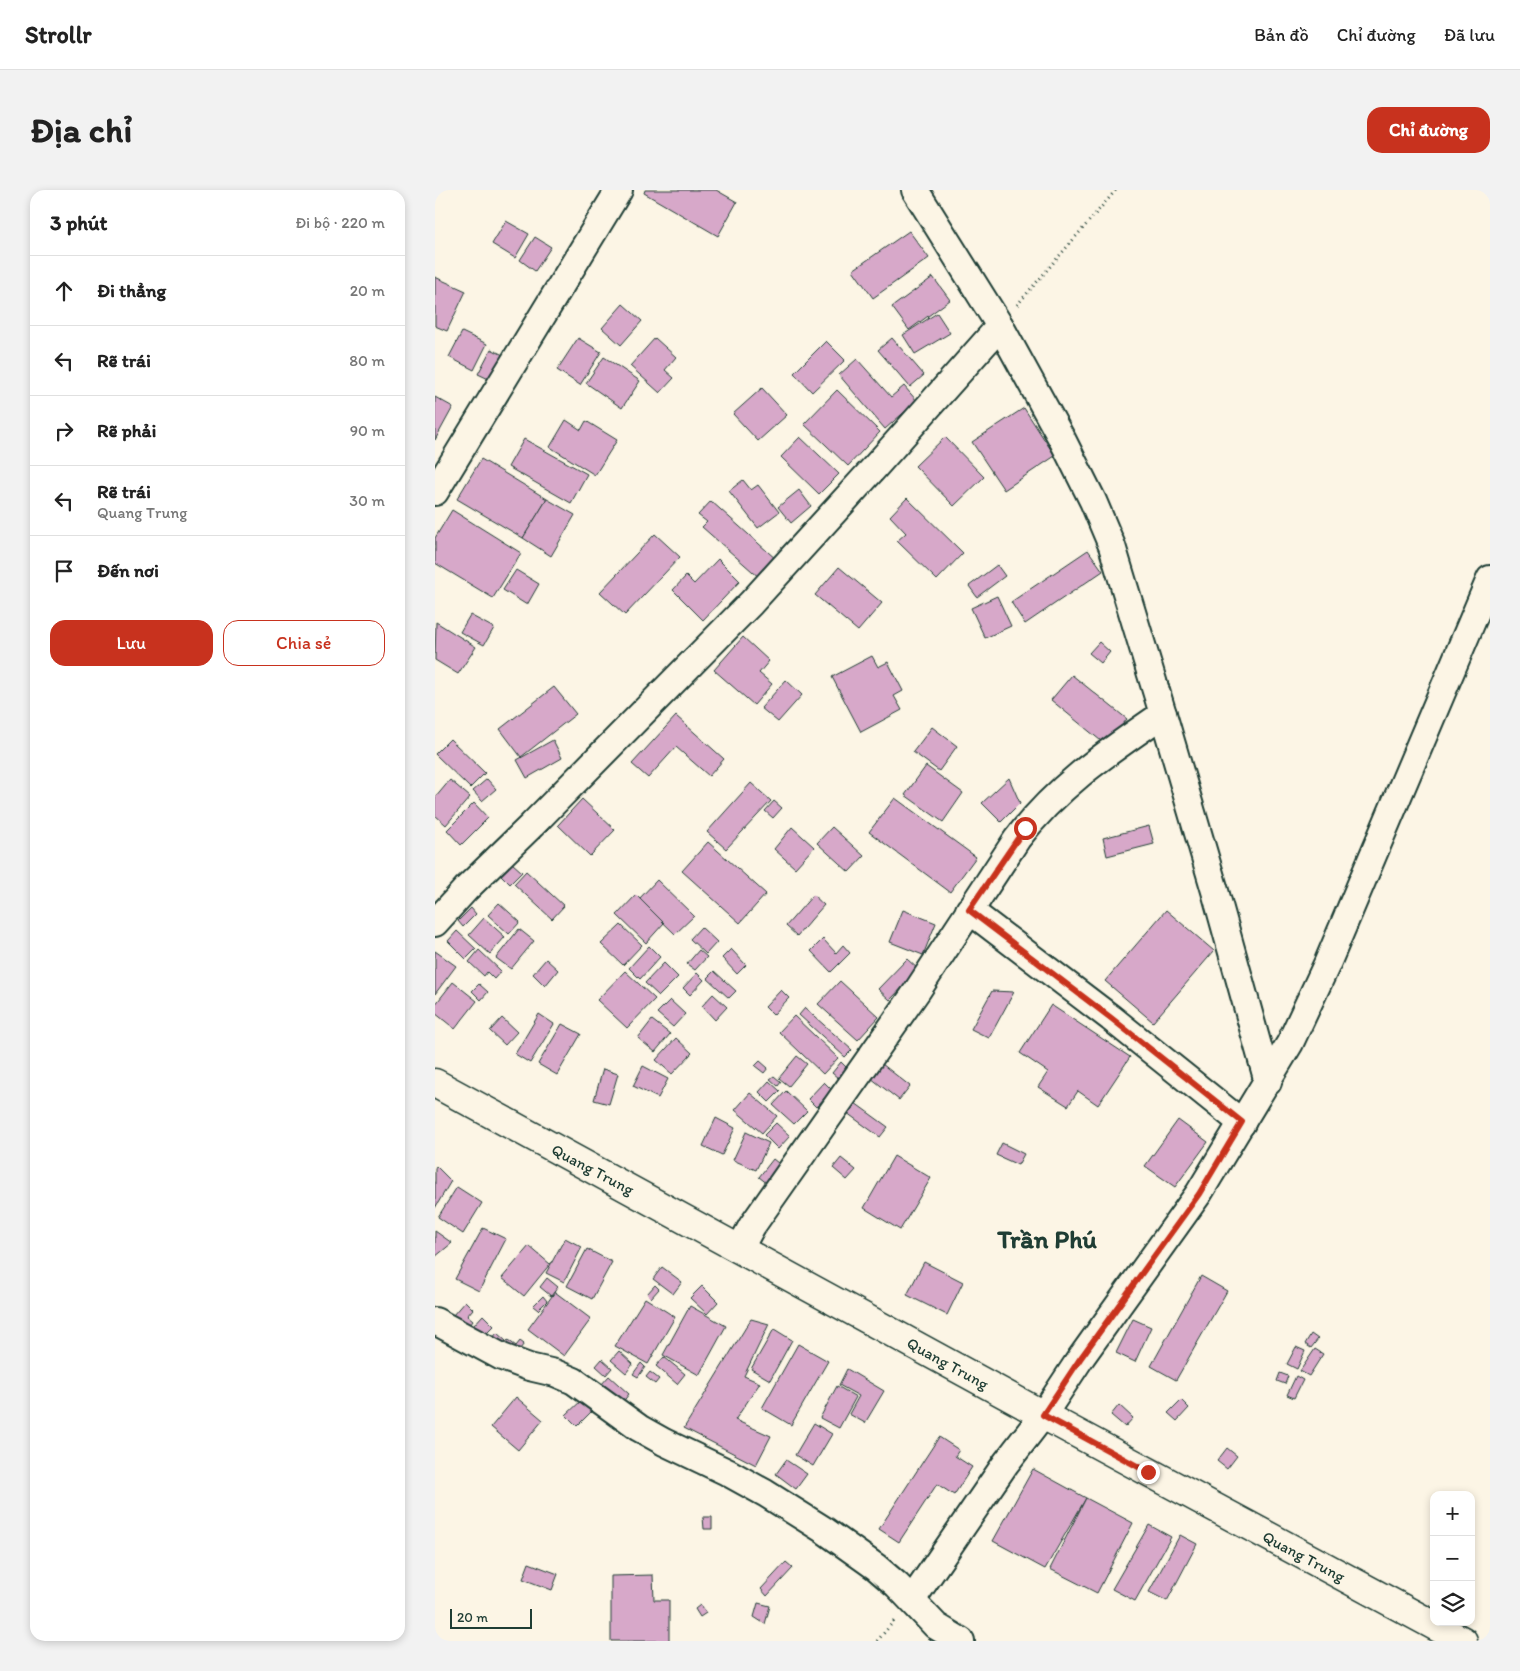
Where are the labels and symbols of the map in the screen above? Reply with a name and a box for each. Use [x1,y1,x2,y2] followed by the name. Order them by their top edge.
[1014,817,1037,840] route start
[548,1140,638,1199] street label: Quang Trung
[996,1223,1097,1255] district label: Trần Phú
[904,1333,993,1394] street label: Quang Trung
[1137,1461,1160,1484] route end
[1259,1527,1349,1586] street label: Quang Trung
[450,1606,533,1629] scale bar

